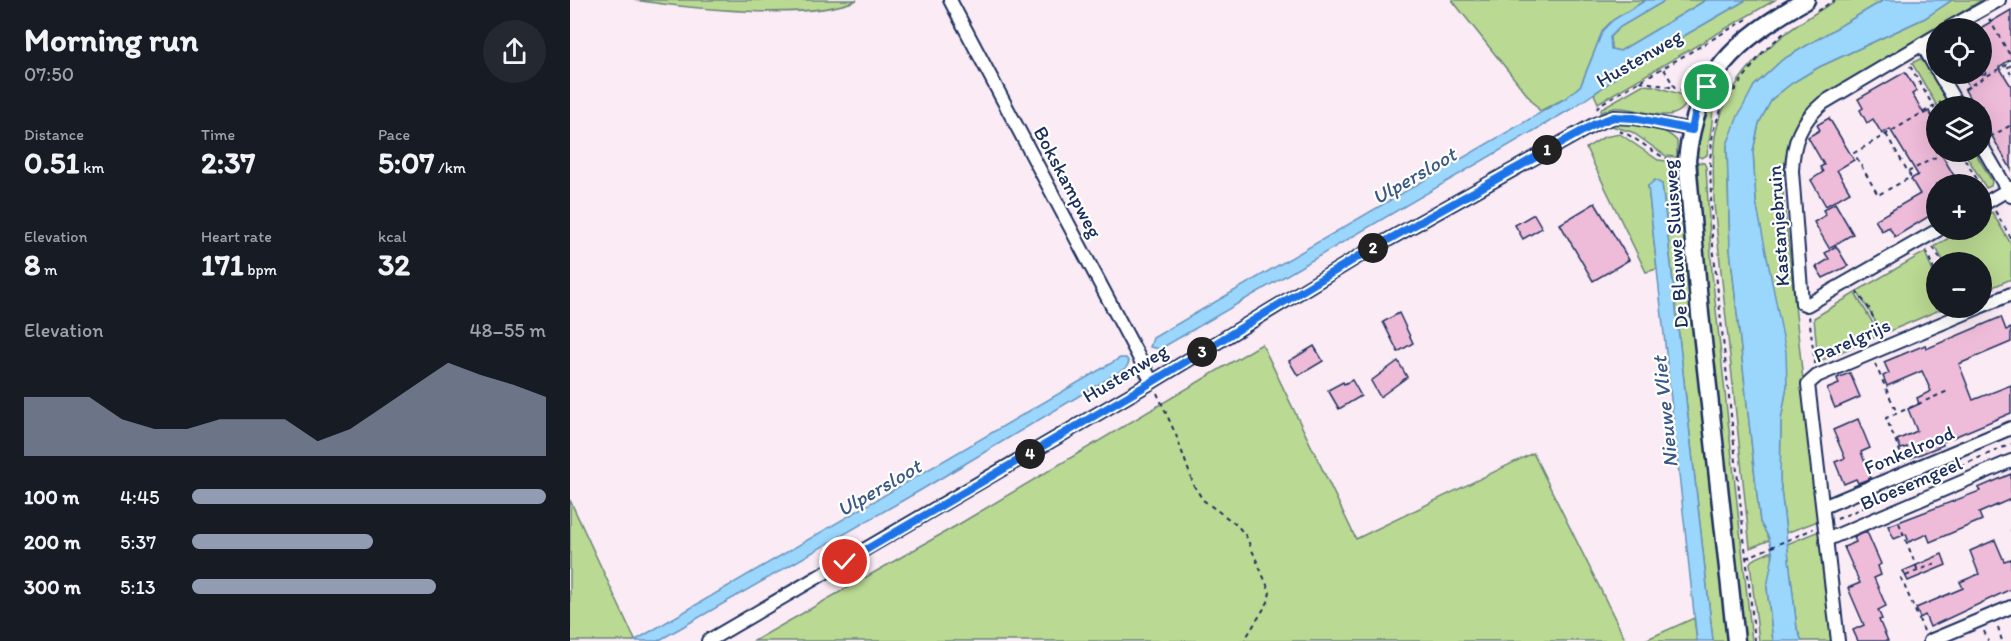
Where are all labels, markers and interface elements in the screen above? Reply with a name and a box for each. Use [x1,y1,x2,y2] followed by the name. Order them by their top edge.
[1926,18,1992,318] map controls
[1926,18,1992,84] button: locate
[24,20,199,59] text: Morning run
[483,20,546,83] button: share
[1592,23,1687,92] street label: Hustenweg
[1681,61,1732,112] pin
[24,62,74,86] text: 07:50
[1690,70,1723,103] icon: arrive
[1926,96,1992,162] button: layers
[1029,122,1108,242] street label: Bokskampweg
[24,125,84,144] text: Distance
[201,125,235,144] text: Time
[378,125,410,144] text: Pace
[1532,135,1562,165] pin: 1
[1367,140,1462,210] water label: Ulpersloot
[1543,140,1551,159] text: 1
[24,144,80,181] text: 0.51
[201,144,255,181] text: 2:37
[378,144,434,181] text: 5:07
[80,158,104,177] text: km
[434,158,466,177] text: /km
[1657,158,1693,329] street label: De Blauwe Sluisweg
[1762,165,1794,287] street label: Kastanjebruin
[1926,174,1992,240] button: +
[24,227,88,246] text: Elevation
[201,227,272,246] text: Heart rate
[378,227,406,246] text: kcal
[1358,233,1388,263] pin: 2
[1369,238,1377,257] text: 2
[24,246,40,283] text: 8
[201,246,244,283] text: 171
[378,246,410,283] text: 32
[1926,252,1992,318] button: −
[40,260,58,279] text: m
[244,260,277,279] text: bpm
[1810,312,1894,368] street label: Parelgrijs
[24,318,103,342] text: Elevation
[470,318,546,342] text: 48–55 m
[1187,337,1217,367] pin: 3
[1078,338,1173,408] street label: Hustenweg
[1198,342,1206,361] text: 3
[1646,353,1683,469] water label: Nieuwe Vliet
[1860,420,1958,480] street label: Fonkelrood
[1015,439,1045,469] pin: 4
[1025,444,1035,463] text: 4
[1856,451,1966,515] street label: Bloesemgeel
[832,452,927,522] water label: Ulpersloot
[24,485,79,509] text: 100 m
[120,485,159,509] text: 4:45
[24,530,80,554] text: 200 m
[120,530,156,554] text: 5:37
[819,536,870,587] pin
[828,545,861,578] icon: check
[24,575,81,599] text: 300 m
[120,575,156,599] text: 5:13

